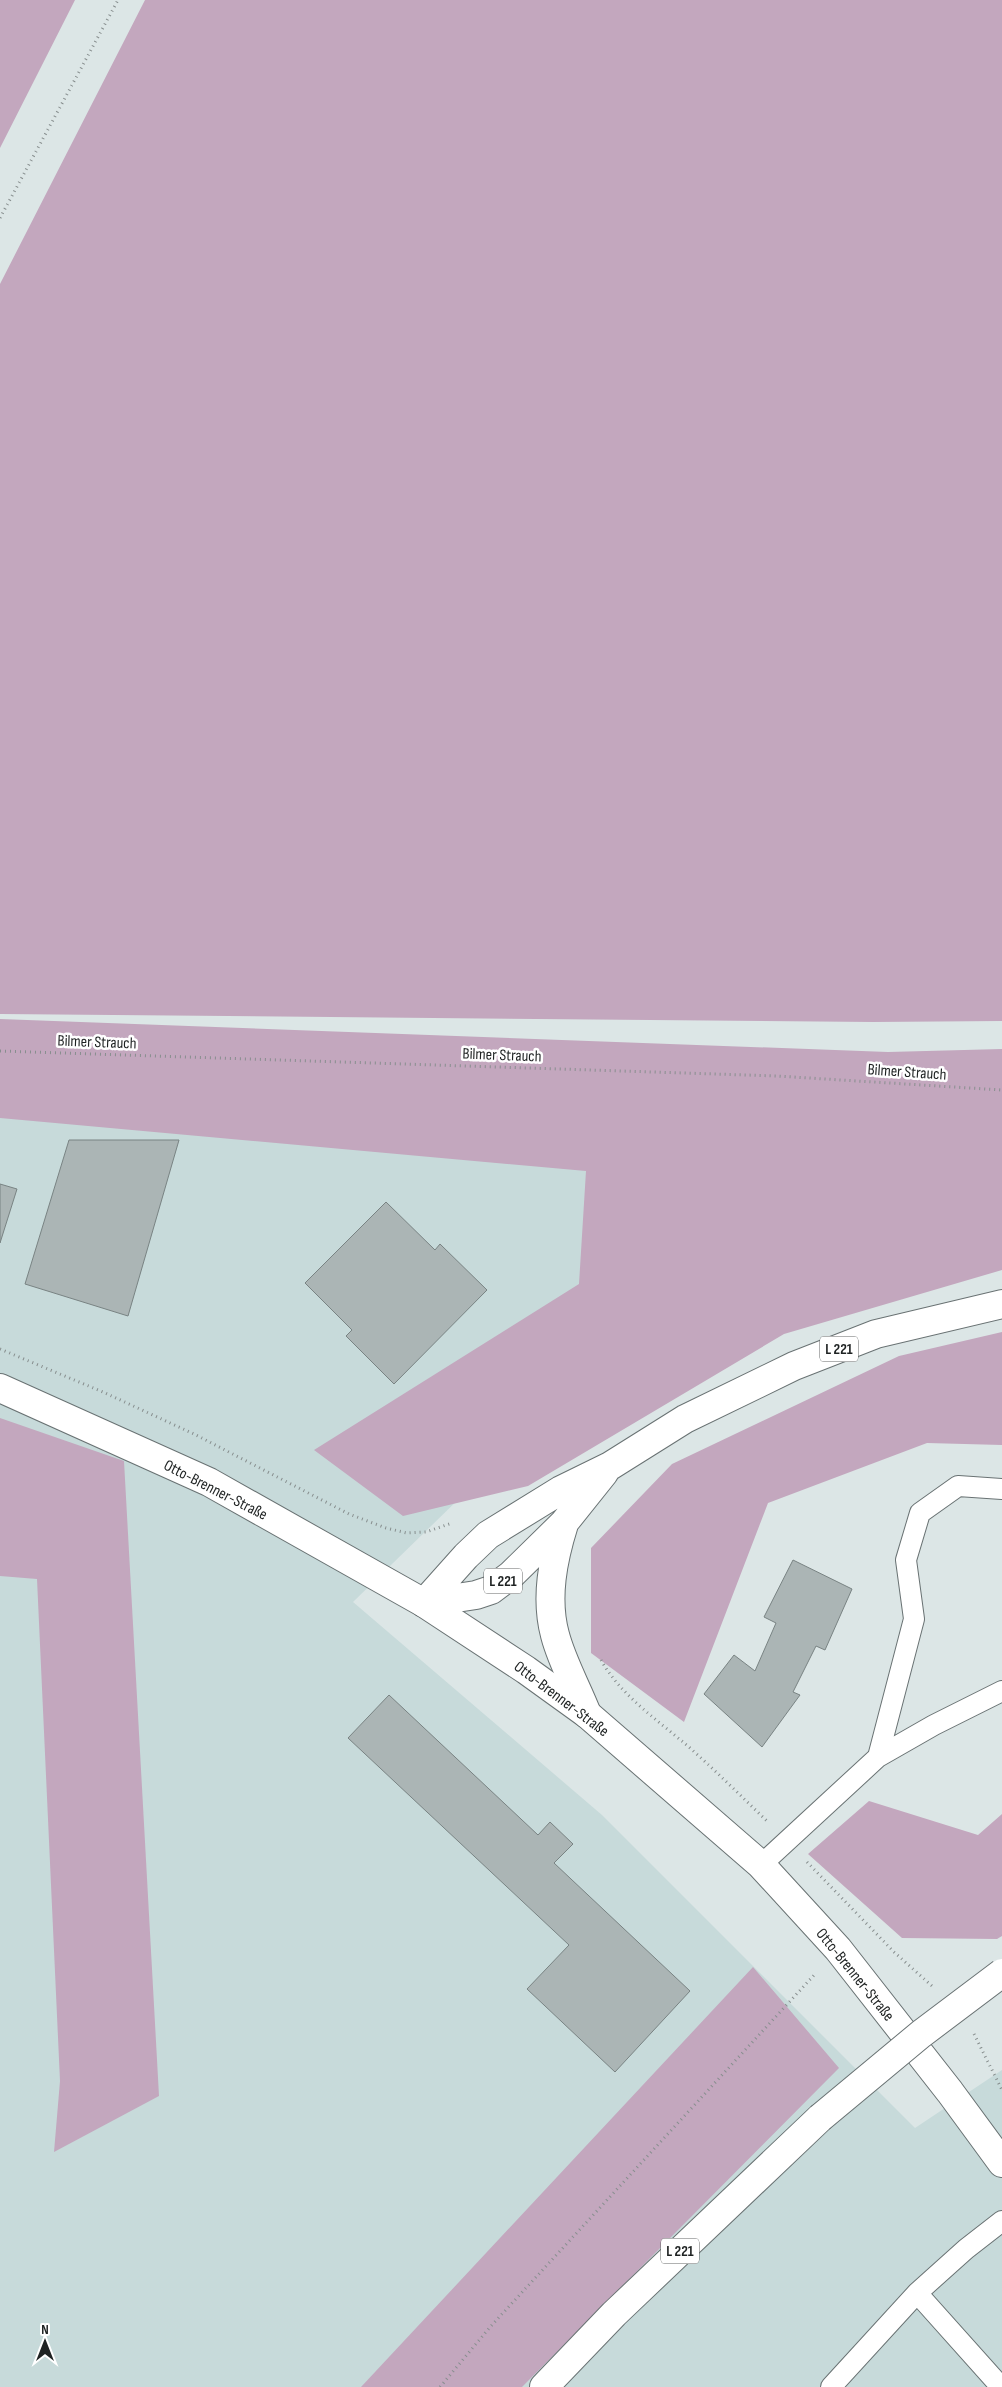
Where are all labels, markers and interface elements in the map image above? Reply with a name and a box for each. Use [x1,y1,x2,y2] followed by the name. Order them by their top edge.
[57,1032,137,1053] street label: Bilmer Strauch
[462,1045,542,1066] street label: Bilmer Strauch
[867,1060,947,1085] street label: Bilmer Strauch
[820,1336,858,1362] road number: L 221
[160,1456,270,1525] street label: Otto-Brenner-Straße
[484,1568,522,1594] road number: L 221
[510,1657,612,1741] street label: Otto-Brenner-Straße
[812,1925,898,2025] street label: Otto-Brenner-Straße
[661,2238,699,2264] road number: L 221
[20,2317,70,2367] north arrow
[41,2321,49,2338] text: N

